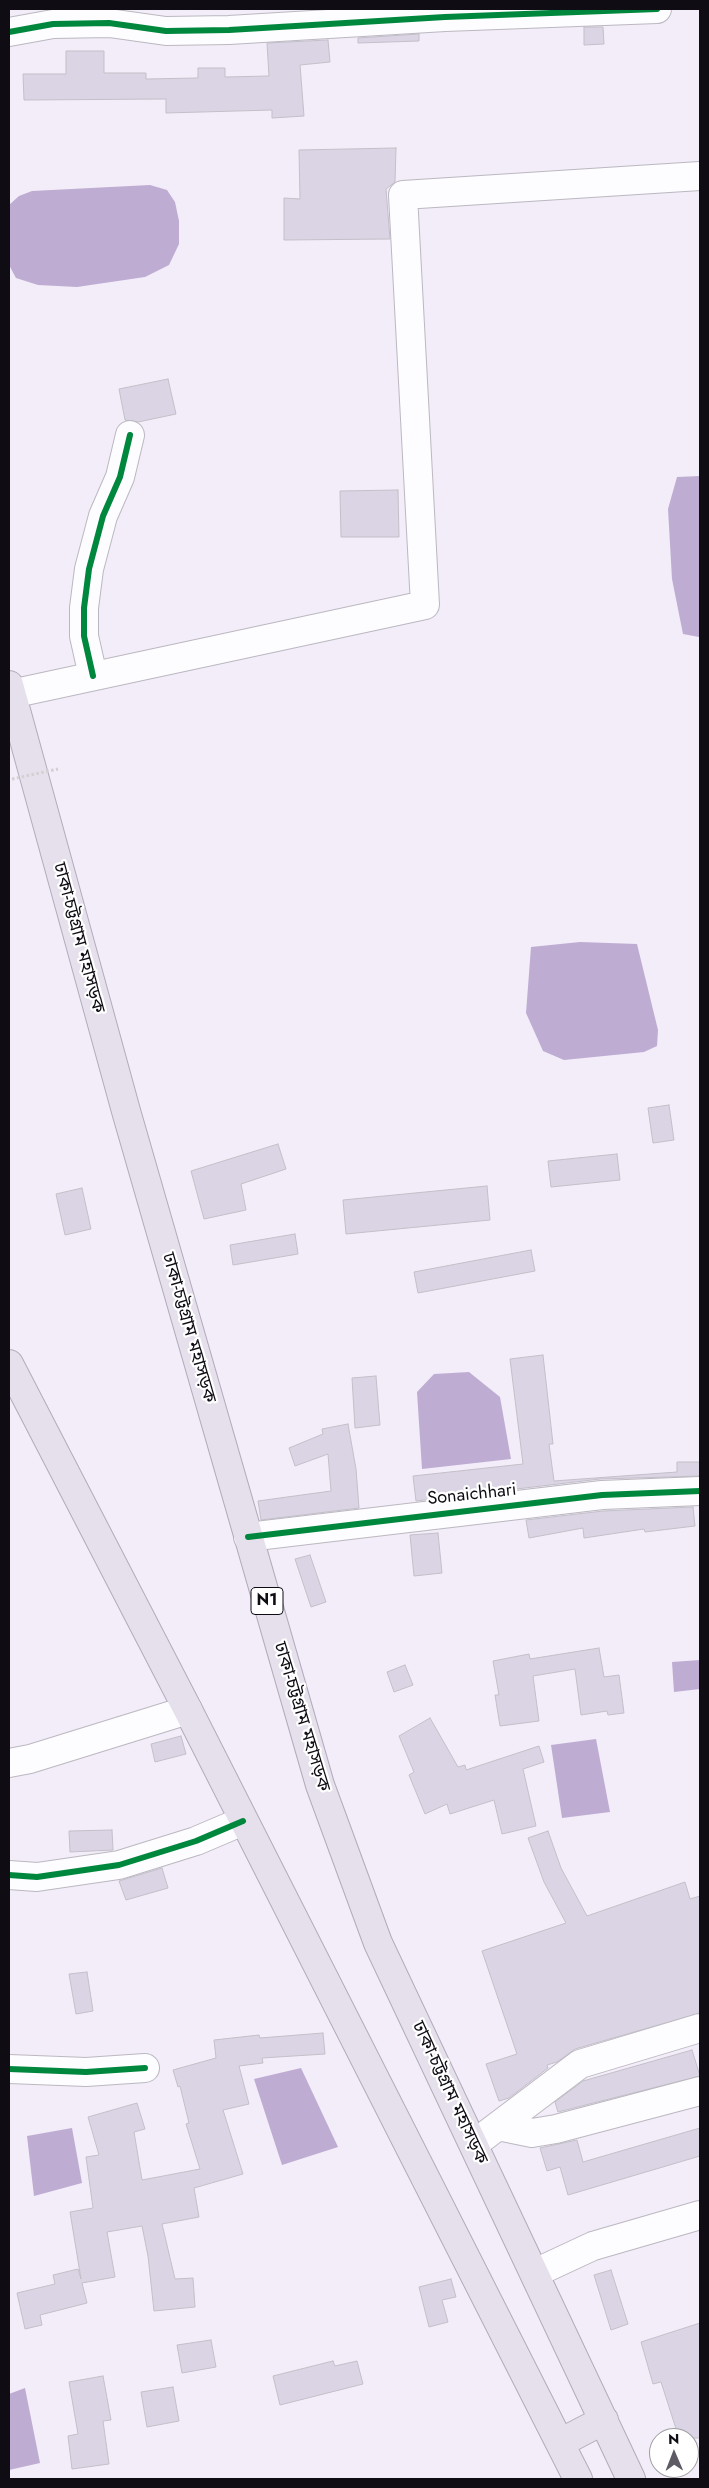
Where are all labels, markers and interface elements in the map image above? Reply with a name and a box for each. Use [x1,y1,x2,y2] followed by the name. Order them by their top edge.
[47,860,109,1016] street label: ঢাকা-চট্টগ্রাম মহাসড়ক
[156,1250,220,1406] street label: ঢাকা-চট্টগ্রাম মহাসড়ক
[426,1480,518,1510] street label: Sonaichhari
[251,1588,283,1614] road number: N1
[268,1640,334,1794] street label: ঢাকা-চট্টগ্রাম মহাসড়ক
[406,2018,492,2168] street label: ঢাকা-চট্টগ্রাম মহাসড়ক
[649,2428,699,2478] north arrow
[668,2429,679,2449] text: N

